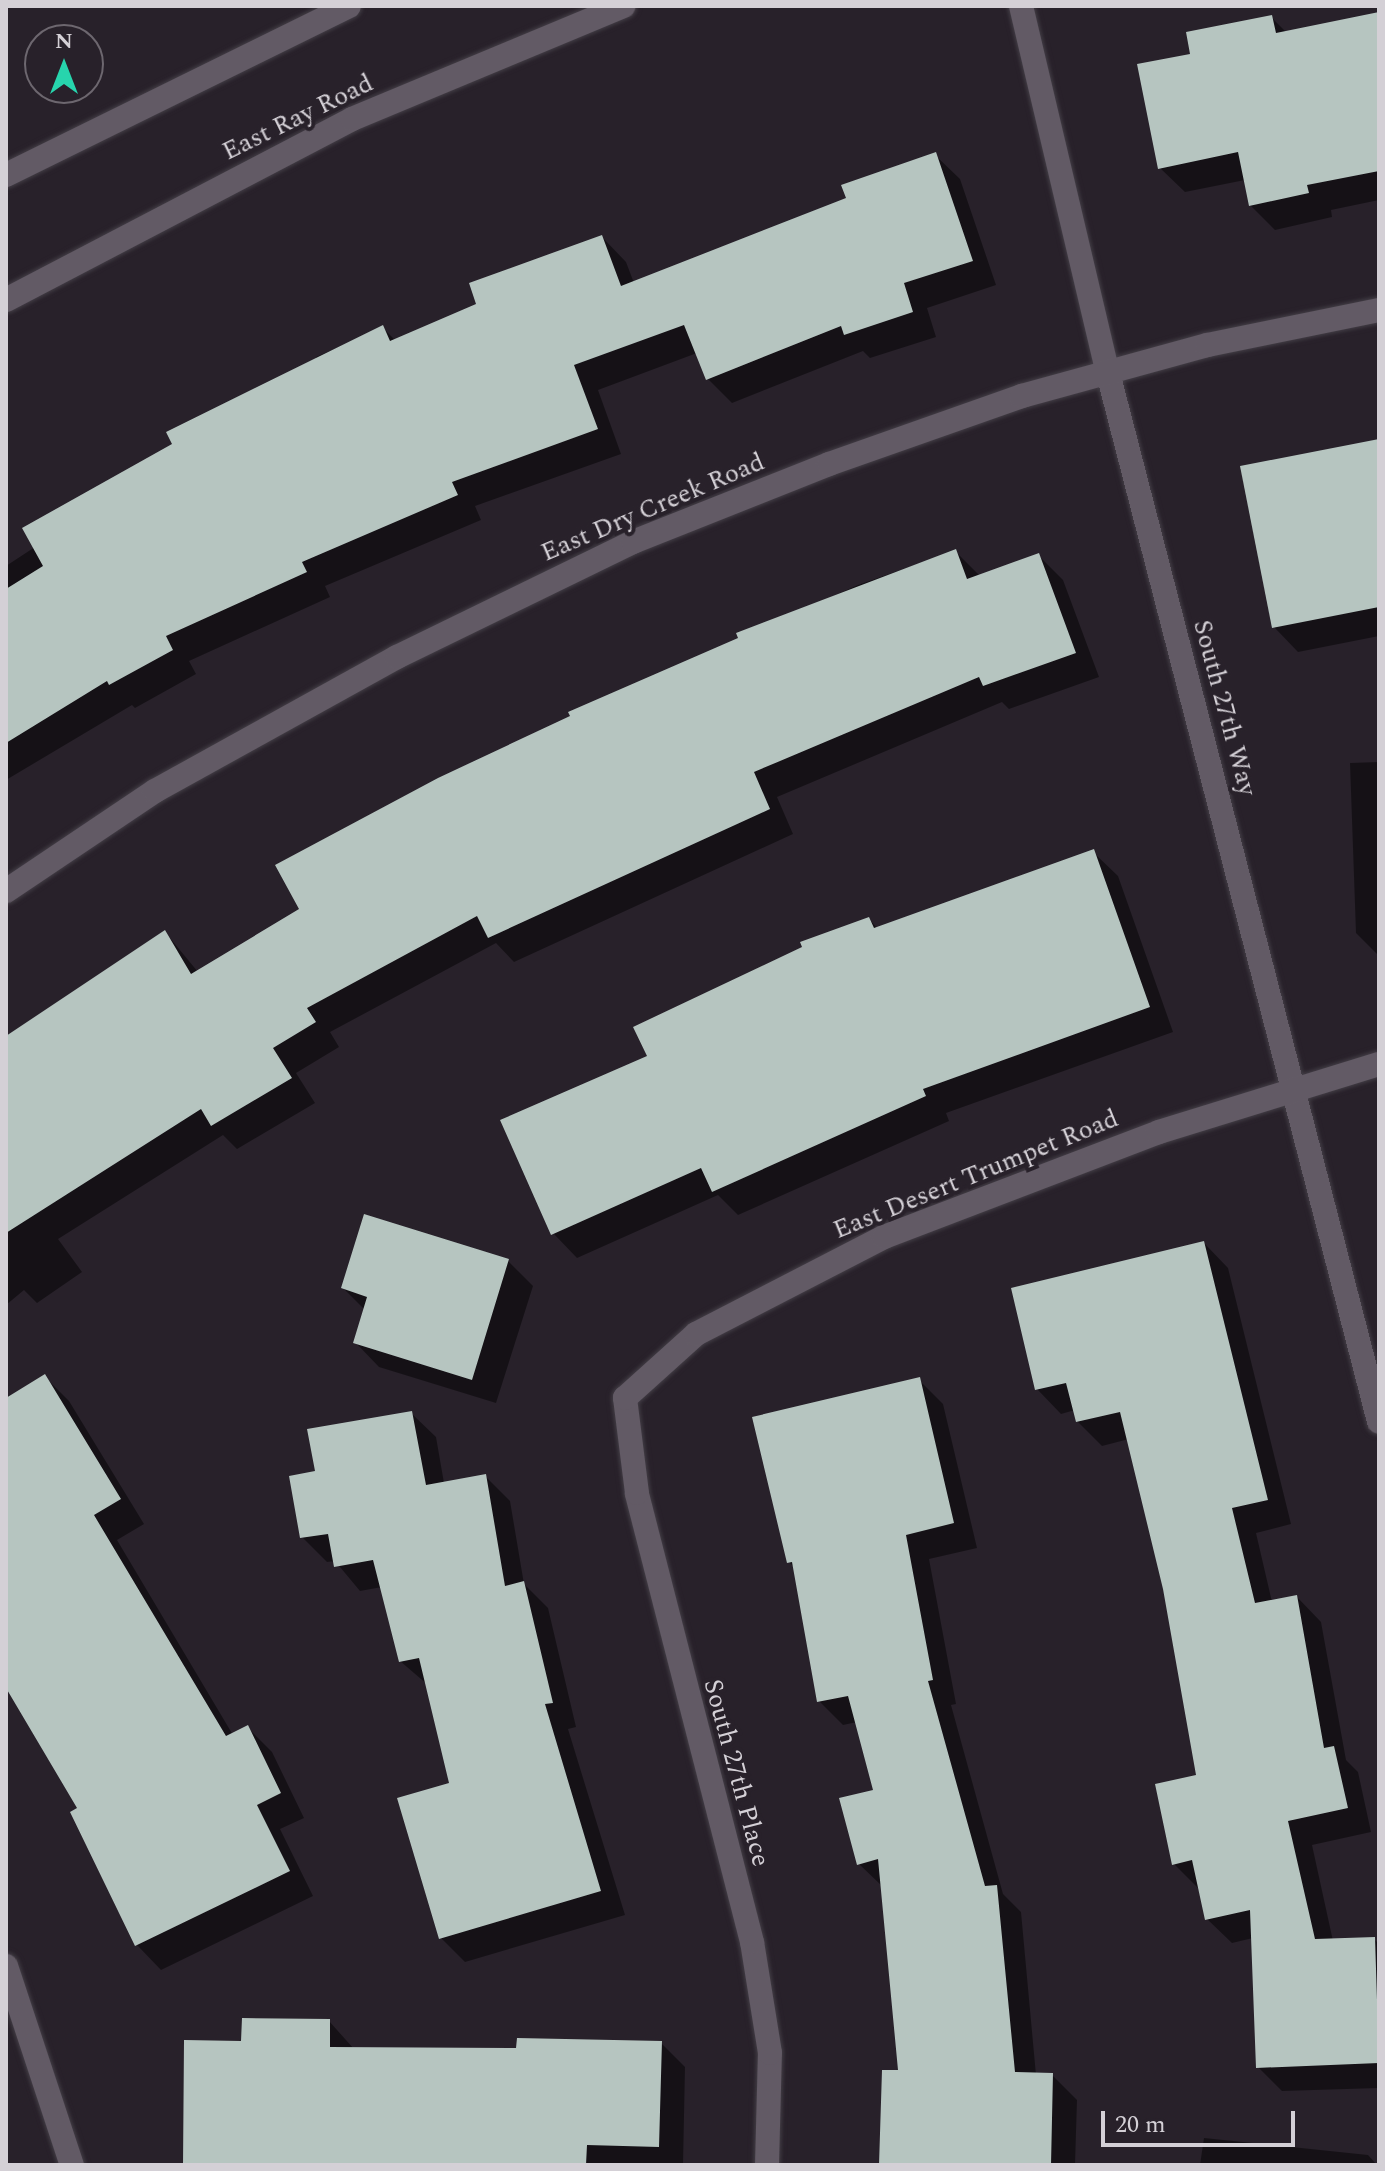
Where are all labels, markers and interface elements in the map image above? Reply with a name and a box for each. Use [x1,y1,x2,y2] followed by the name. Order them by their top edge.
[24,24,104,104] north arrow
[55,25,73,58] text: N
[217,68,379,168] street label: East Ray Road
[537,447,769,569] street label: East Dry Creek Road
[1186,617,1262,799] street label: South 27th Way
[829,1103,1123,1247] street label: East Desert Trumpet Road
[696,1676,776,1870] street label: South 27th Place
[1105,2095,1299,2145] scale bar
[1115,2107,1166,2143] text: 20 m

